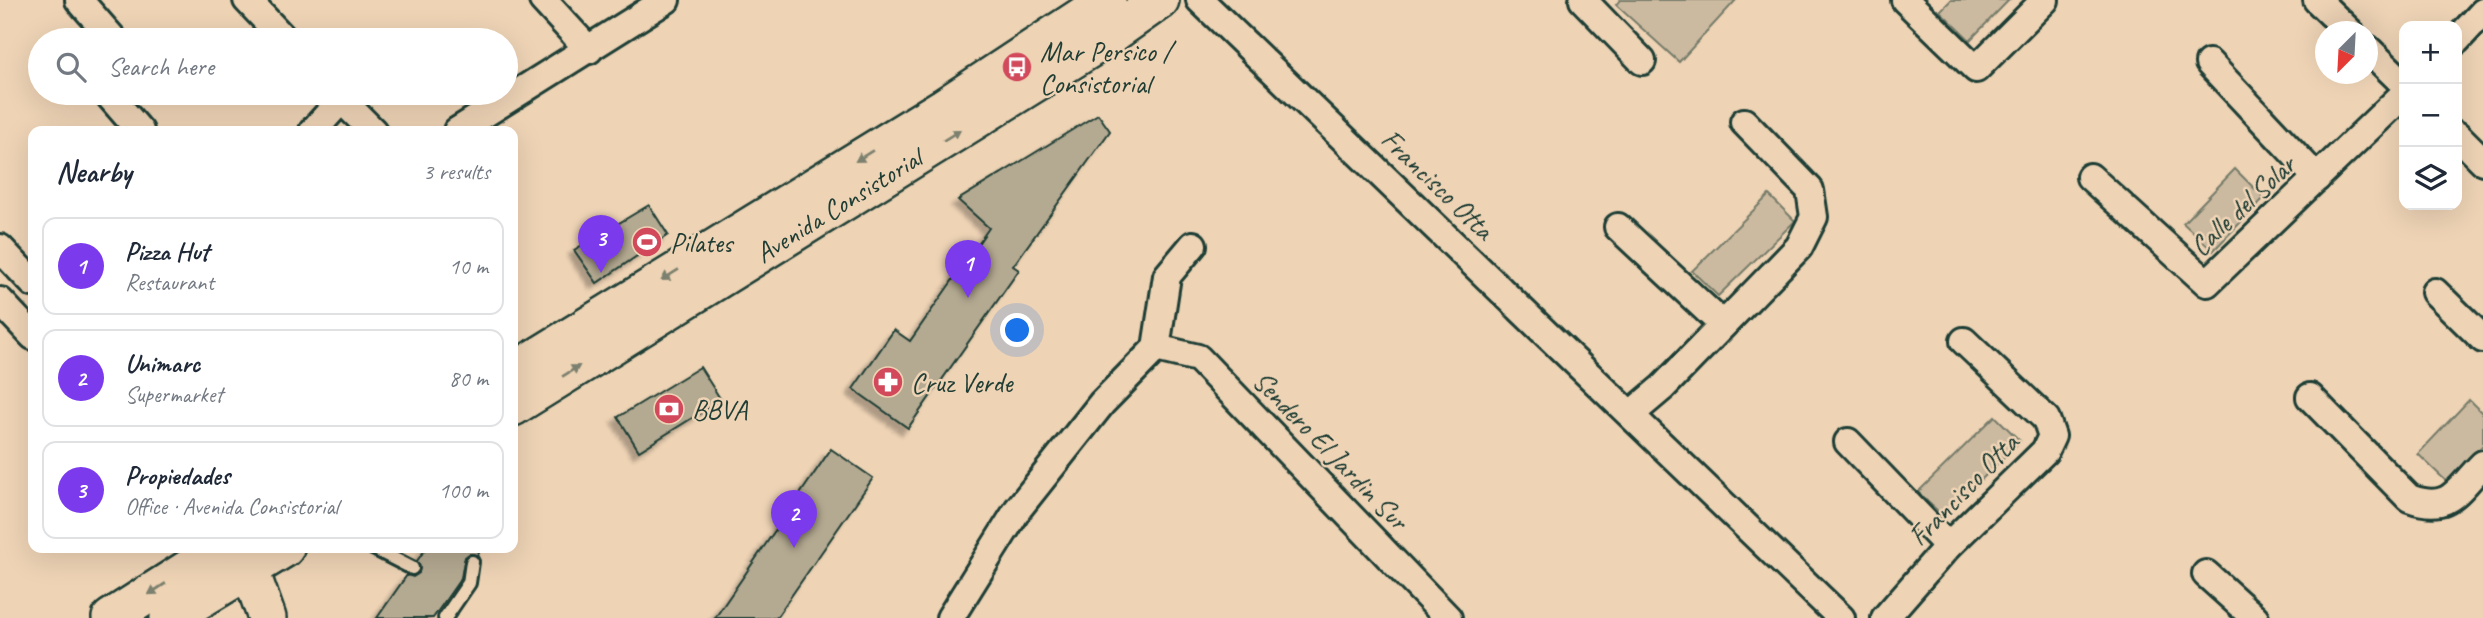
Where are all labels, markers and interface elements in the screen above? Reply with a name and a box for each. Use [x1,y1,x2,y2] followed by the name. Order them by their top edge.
[2315,21,2378,84] north arrow
[2399,21,2462,210] map controls
[2399,21,2462,84] button: +
[28,28,518,105] search box
[1040,34,1177,101] place label: Mar Persico / Consistorial
[52,48,90,86] icon: search
[108,50,214,83] text: Search here
[1000,50,1034,84] bus stop icon: Mar Persico / Consistorial
[2399,84,2462,147] button: −
[1374,122,1503,248] street label: Francisco Otta
[942,129,961,142] one-way arrow
[748,137,933,271] street label: Avenida Consistorial
[2182,146,2304,263] street label: Calle del Solar
[2399,147,2462,210] button: layers
[854,150,873,163] one-way arrow
[56,153,132,191] text: Nearby
[423,157,490,186] text: 3 results
[578,215,624,273] pin: 3
[630,225,664,259] sports icon: Pilates
[670,225,735,260] place label: Pilates
[125,235,209,268] text: Pizza Hut
[945,240,991,298] pin: 1
[76,252,86,281] text: 1
[449,252,488,281] text: 10 m
[125,268,214,297] text: Restaurant
[660,269,680,282] one-way arrow
[1000,313,1034,347] your location
[125,347,200,380] text: Unimarc
[1246,363,1417,539] street label: Sendero El Jardin Sur
[76,364,86,393] text: 2
[449,364,488,393] text: 80 m
[561,364,580,377] one-way arrow
[871,365,905,399] pharmacy icon: Cruz Verde
[911,365,1014,400] place label: Cruz Verde
[125,380,223,409] text: Supermarket
[652,392,686,426] bank icon: BBVA
[692,392,749,427] place label: BBVA
[1901,424,2027,553] street label: Francisco Otta
[125,459,230,492] text: Propiedades
[76,476,86,505] text: 3
[439,476,488,505] text: 100 m
[771,490,817,548] pin: 2
[125,492,338,521] text: Office · Avenida Consistorial
[148,582,167,595] one-way arrow

